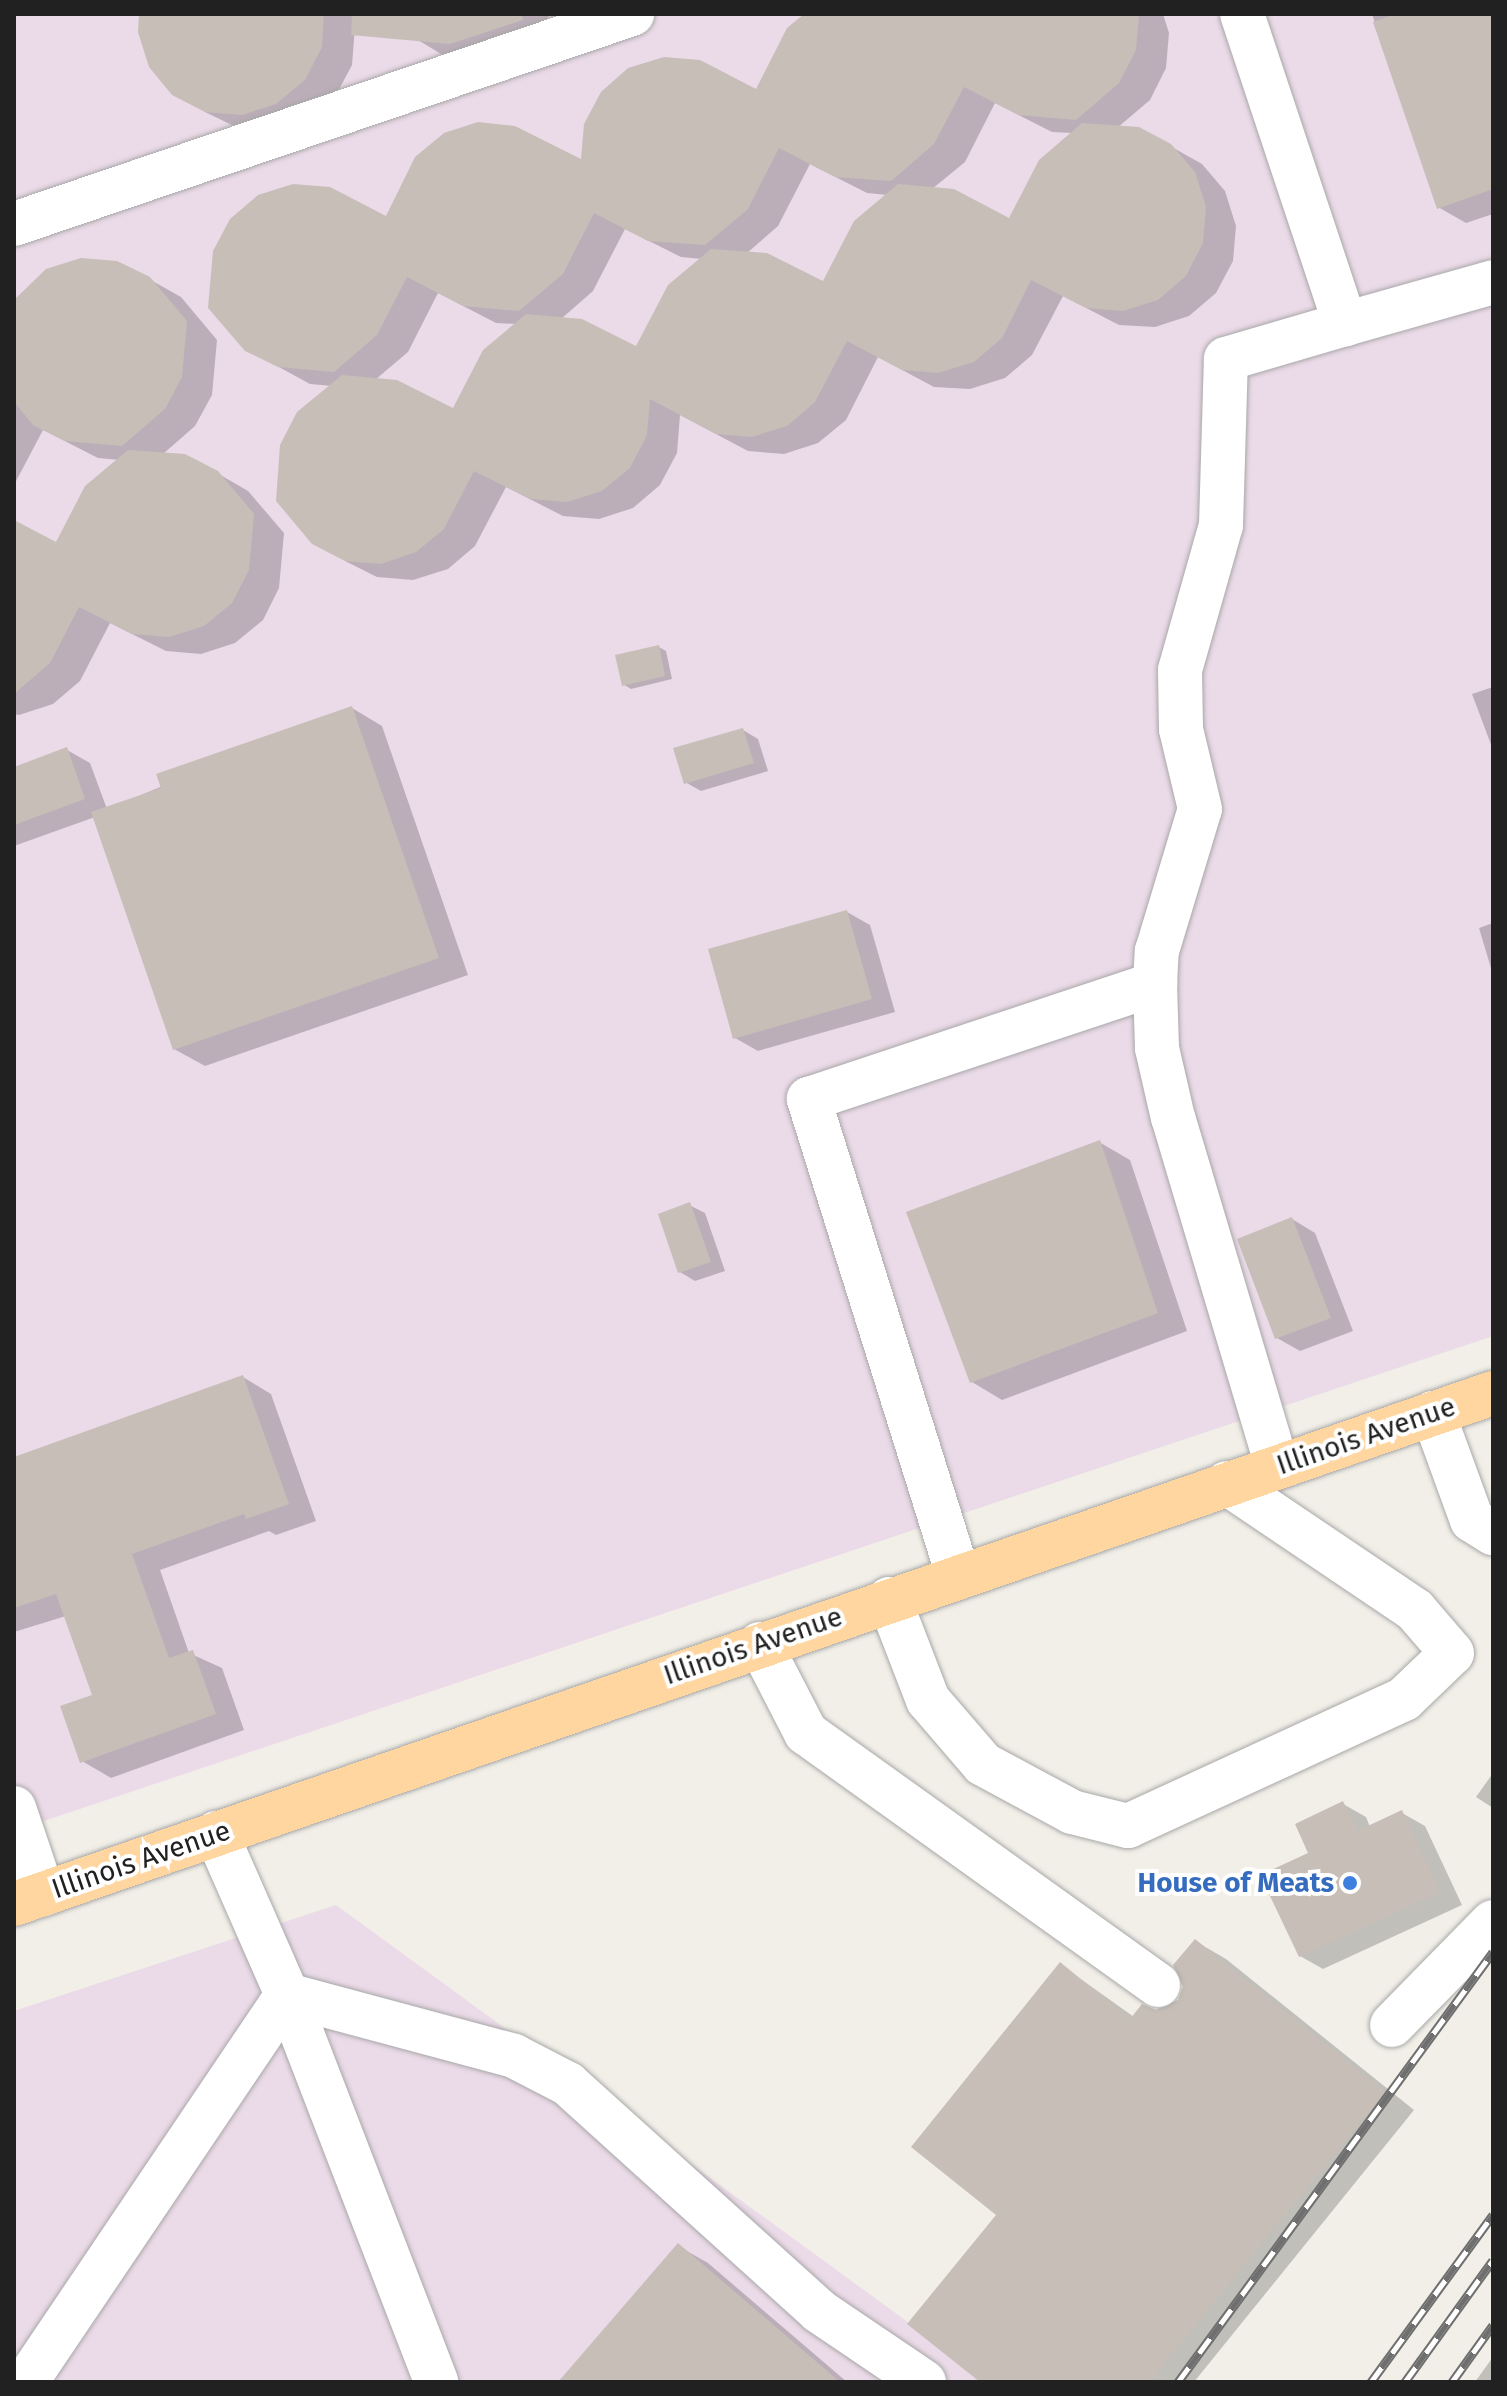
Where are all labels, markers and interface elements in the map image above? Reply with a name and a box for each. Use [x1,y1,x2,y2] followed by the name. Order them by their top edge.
[1272,1390,1460,1482] street label: Illinois Avenue
[659,1600,847,1692] street label: Illinois Avenue
[47,1814,235,1906] street label: Illinois Avenue
[1138,1866,1334,1900] place label: House of Meats
[1341,1874,1359,1892] marker: House of Meats

